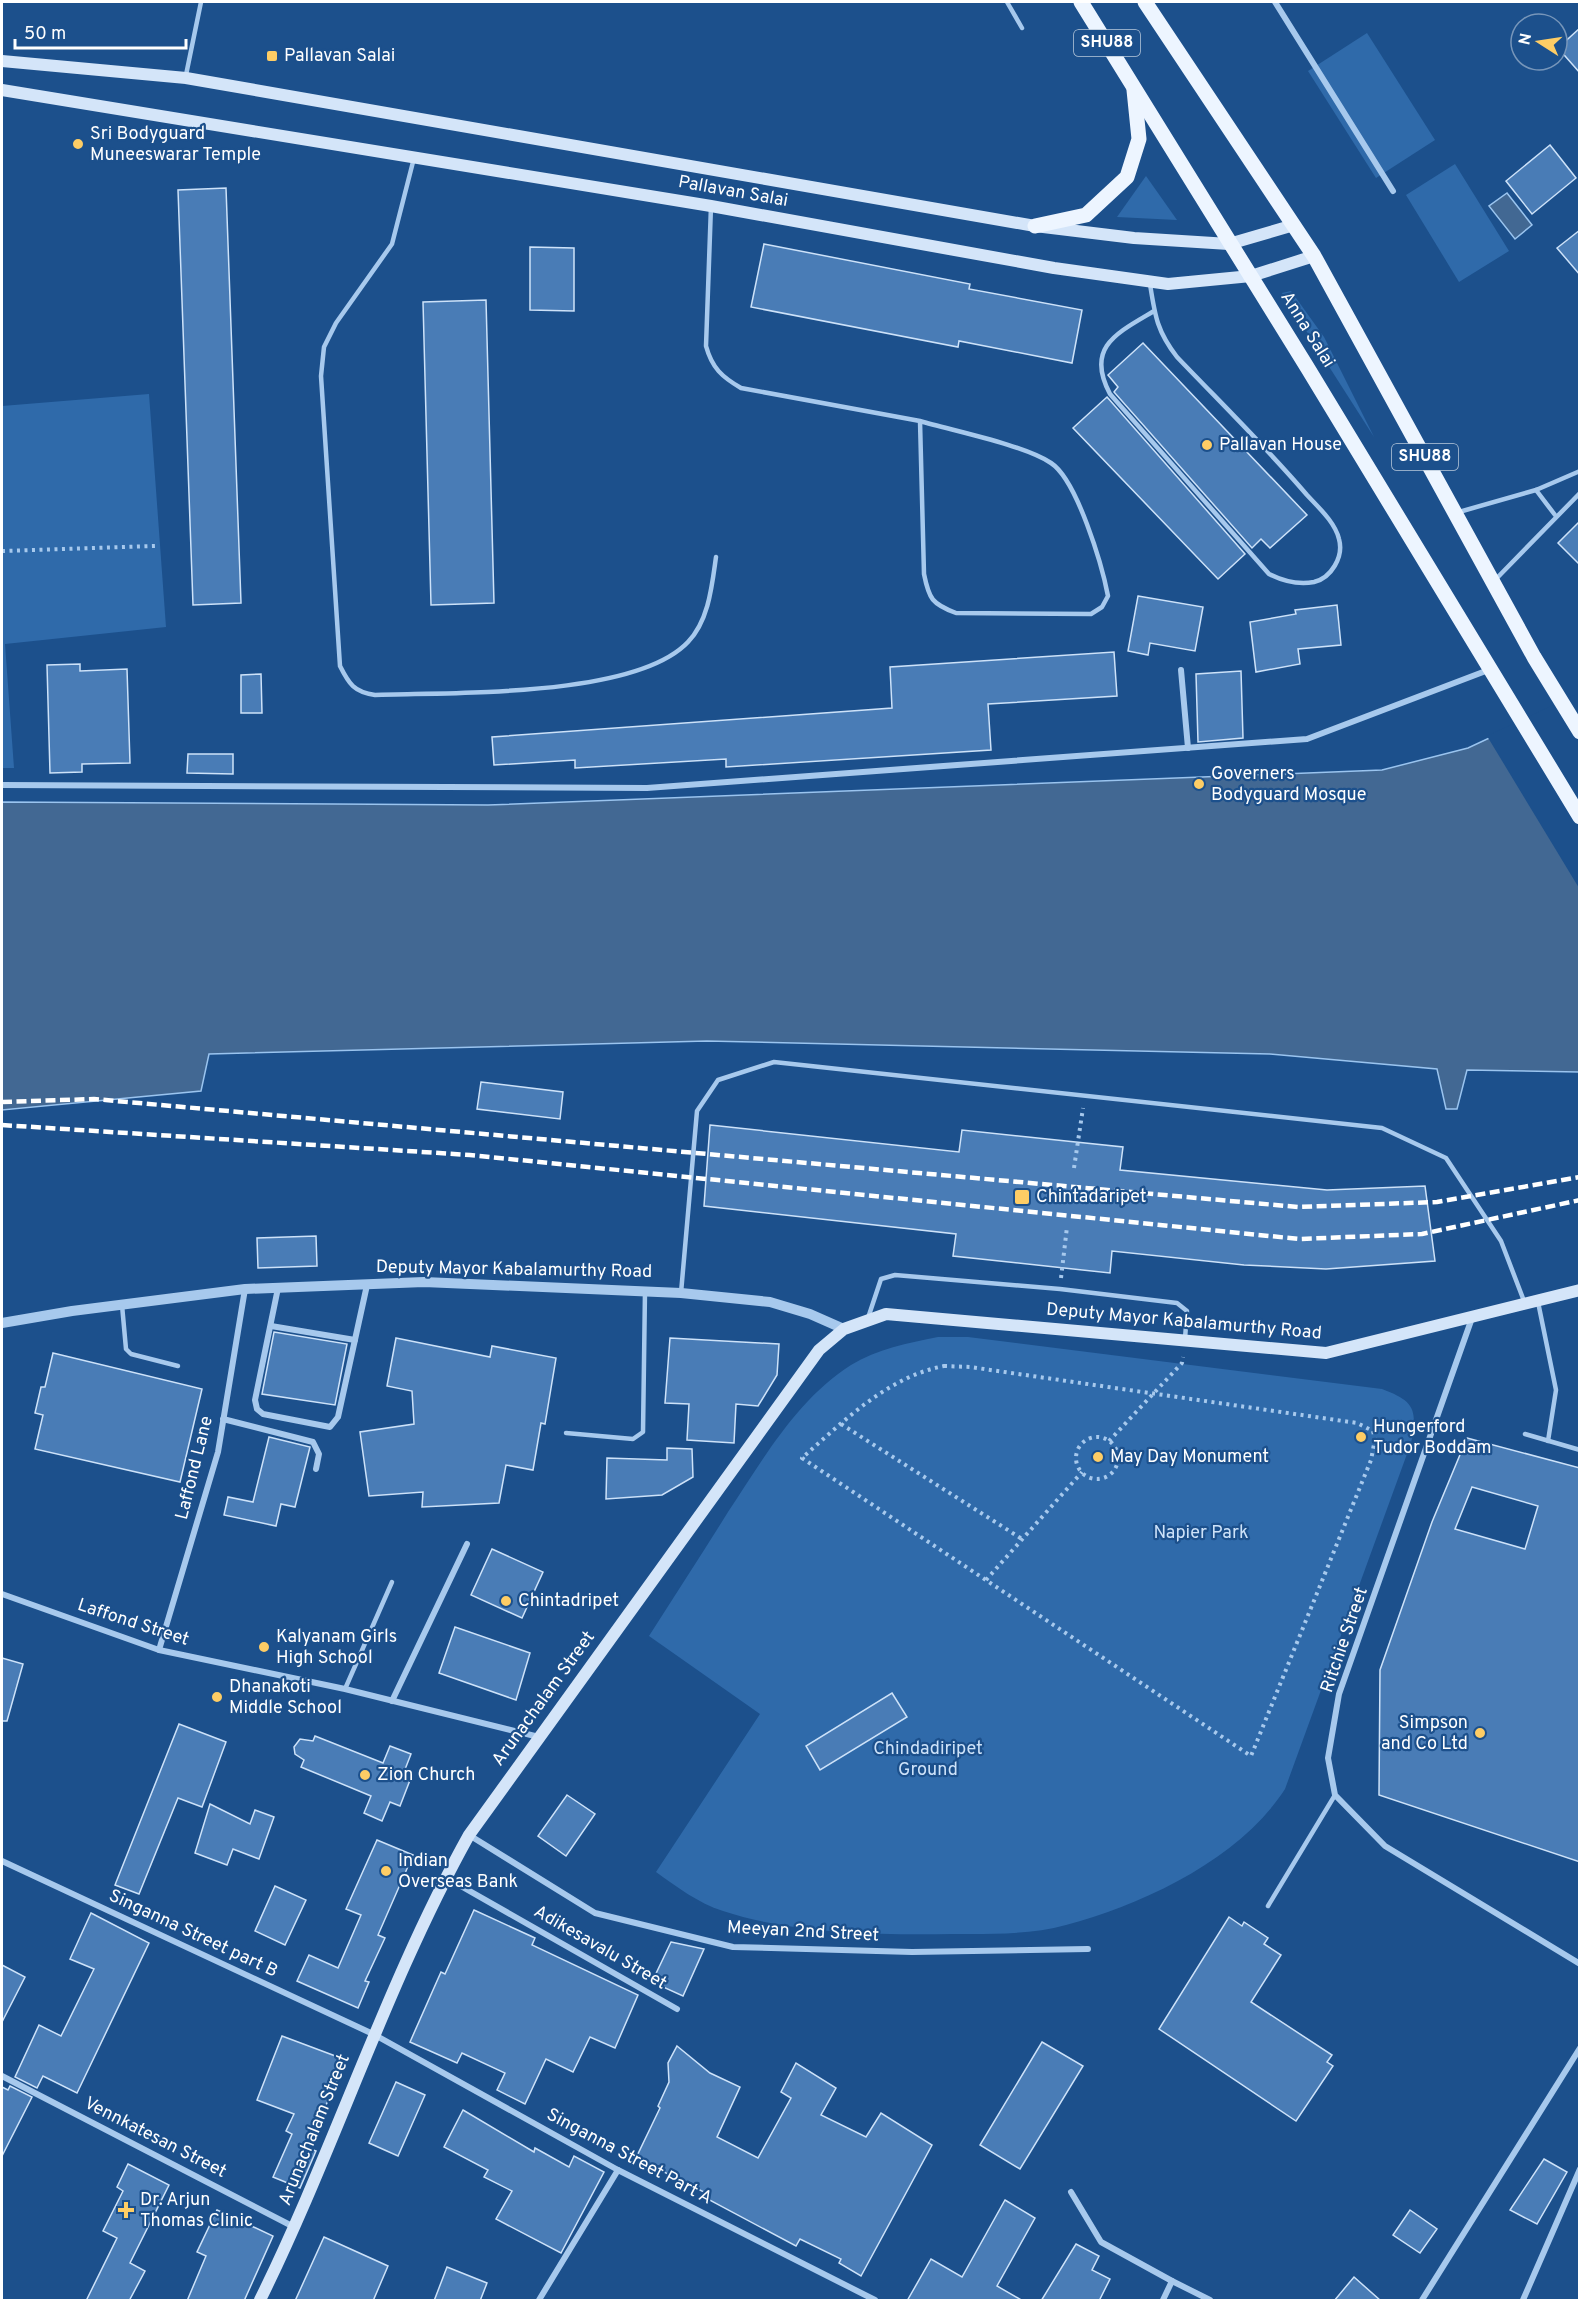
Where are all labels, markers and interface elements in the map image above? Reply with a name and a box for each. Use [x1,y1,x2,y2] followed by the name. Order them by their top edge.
[15,12,186,50] scale bar
[1509,12,1569,72] north arrow
[24,23,66,46] text: 50 m
[1074,30,1140,56] road number: SHU88
[1515,32,1537,47] text: N
[284,45,395,68] place label: Pallavan Salai
[265,49,279,63] marker: Pallavan Salai
[90,123,261,167] place label: Sri Bodyguard Muneeswarar Temple
[71,137,85,151] marker: Sri Bodyguard Muneeswarar Temple
[676,171,790,213] street label: Pallavan Salai
[1275,288,1339,372] street label: Anna Salai
[1219,434,1342,457] place label: Pallavan House
[1200,438,1214,452] marker: Pallavan House
[1392,444,1458,470] road number: SHU88
[1211,763,1366,807] place label: Governers Bodyguard Mosque
[1192,777,1206,791] marker: Governers Bodyguard Mosque
[1036,1186,1147,1209] place label: Chintadaripet
[1013,1188,1031,1206] marker: Chintadaripet
[376,1256,652,1284] street label: Deputy Mayor Kabalamurthy Road
[1045,1298,1323,1346] street label: Deputy Mayor Kabalamurthy Road
[171,1414,219,1522] street label: Laffond Lane
[1373,1416,1492,1460] place label: Hungerford Tudor Boddam
[1354,1430,1368,1444] marker: Hungerford Tudor Boddam
[1110,1446,1269,1469] place label: May Day Monument
[1091,1450,1105,1464] marker: May Day Monument
[1154,1522,1248,1545] park label: Napier Park
[1316,1584,1374,1696] street label: Ritchie Street
[518,1590,619,1613] place label: Chintadripet
[74,1594,192,1652] street label: Laffond Street
[499,1594,513,1608] marker: Chintadripet
[276,1626,397,1670] place label: Kalyanam Girls High School
[487,1627,601,1771] street label: Arunachalam Street
[257,1640,271,1654] marker: Kalyanam Girls High School
[229,1676,342,1720] place label: Dhanakoti Middle School
[210,1690,224,1704] marker: Dhanakoti Middle School
[1381,1712,1468,1756] place label: Simpson and Co Ltd
[1473,1726,1487,1740] marker: Simpson and Co Ltd
[873,1738,983,1782] park label: Chindadiripet Ground
[377,1764,475,1787] place label: Zion Church
[358,1768,372,1782] marker: Zion Church
[398,1850,518,1894] place label: Indian Overseas Bank
[379,1864,393,1878] marker: Indian Overseas Bank
[105,1885,281,1983] street label: Singanna Street part B
[529,1901,671,1995] street label: Adikesavalu Street
[726,1917,880,1947] street label: Meeyan 2nd Street
[274,2051,356,2209] street label: Arunachalam Street
[80,2092,230,2184] street label: Vennkatesan Street
[542,2104,716,2210] street label: Singanna Street Part A
[140,2189,253,2233] place label: Dr. Arjun Thomas Clinic
[117,2201,135,2219] marker: Dr. Arjun Thomas Clinic

